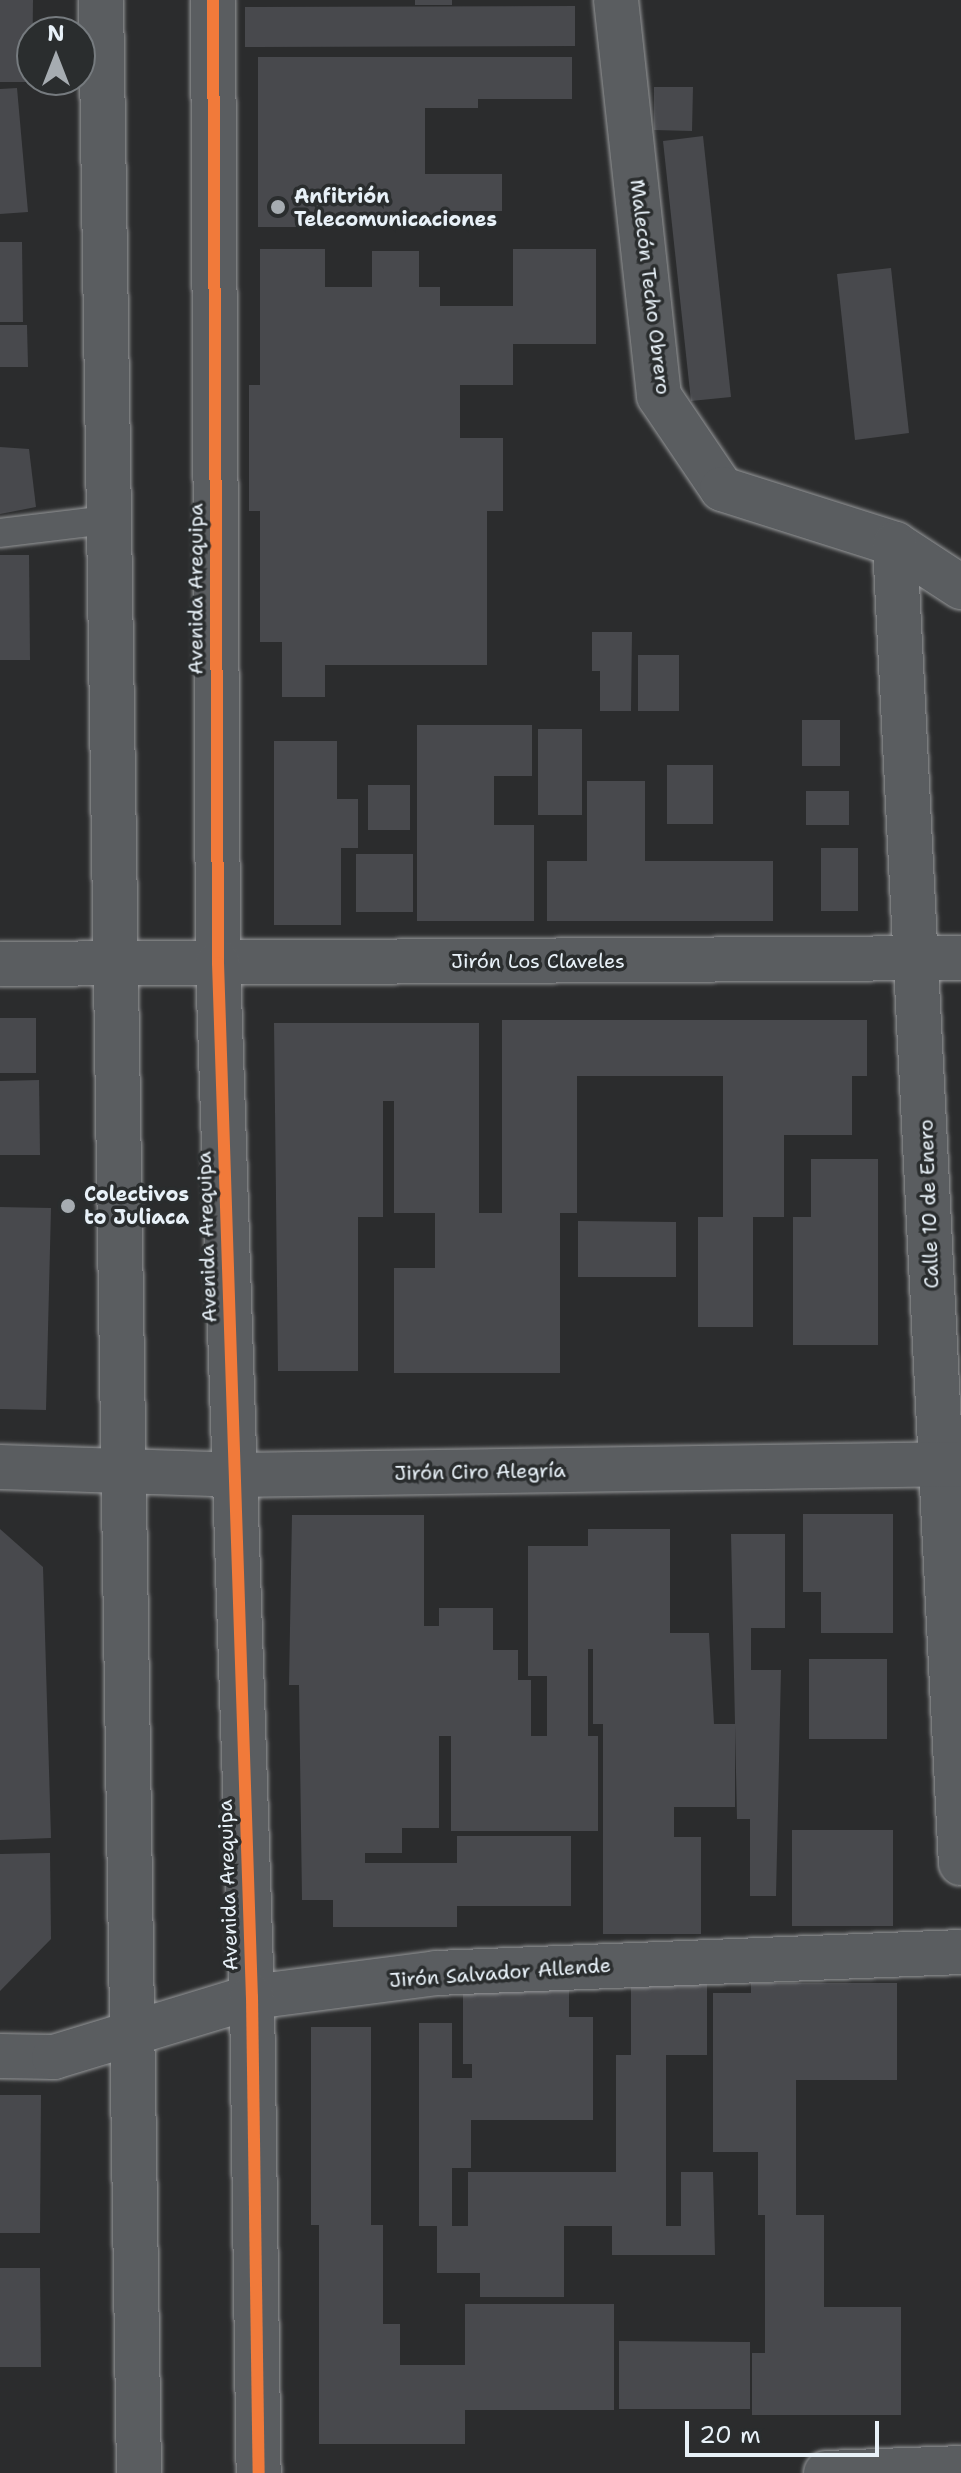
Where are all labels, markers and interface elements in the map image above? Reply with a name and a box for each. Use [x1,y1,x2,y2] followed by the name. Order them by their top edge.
[16,16,96,96] north arrow
[47,19,65,48] text: N
[625,178,675,396] street label: Malecón Techo Obrero
[294,184,497,231] place label: Anfitrión Telecomunicaciones
[269,198,287,216] marker: Anfitrión Telecomunicaciones
[184,503,208,675] street label: Avenida Arequipa
[451,949,625,973] street label: Jirón Los Claveles
[914,1119,944,1289] street label: Calle 10 de Enero
[192,1151,222,1323] street label: Avenida Arequipa
[84,1182,189,1229] place label: Colectivos to Juliaca
[59,1197,77,1215] marker: Colectivos to Juliaca
[394,1459,566,1485] street label: Jirón Ciro Alegría
[213,1799,243,1971] street label: Avenida Arequipa
[388,1953,612,1993] street label: Jirón Salvador Allende
[689,2405,883,2455] scale bar
[699,2419,761,2451] text: 20 m

